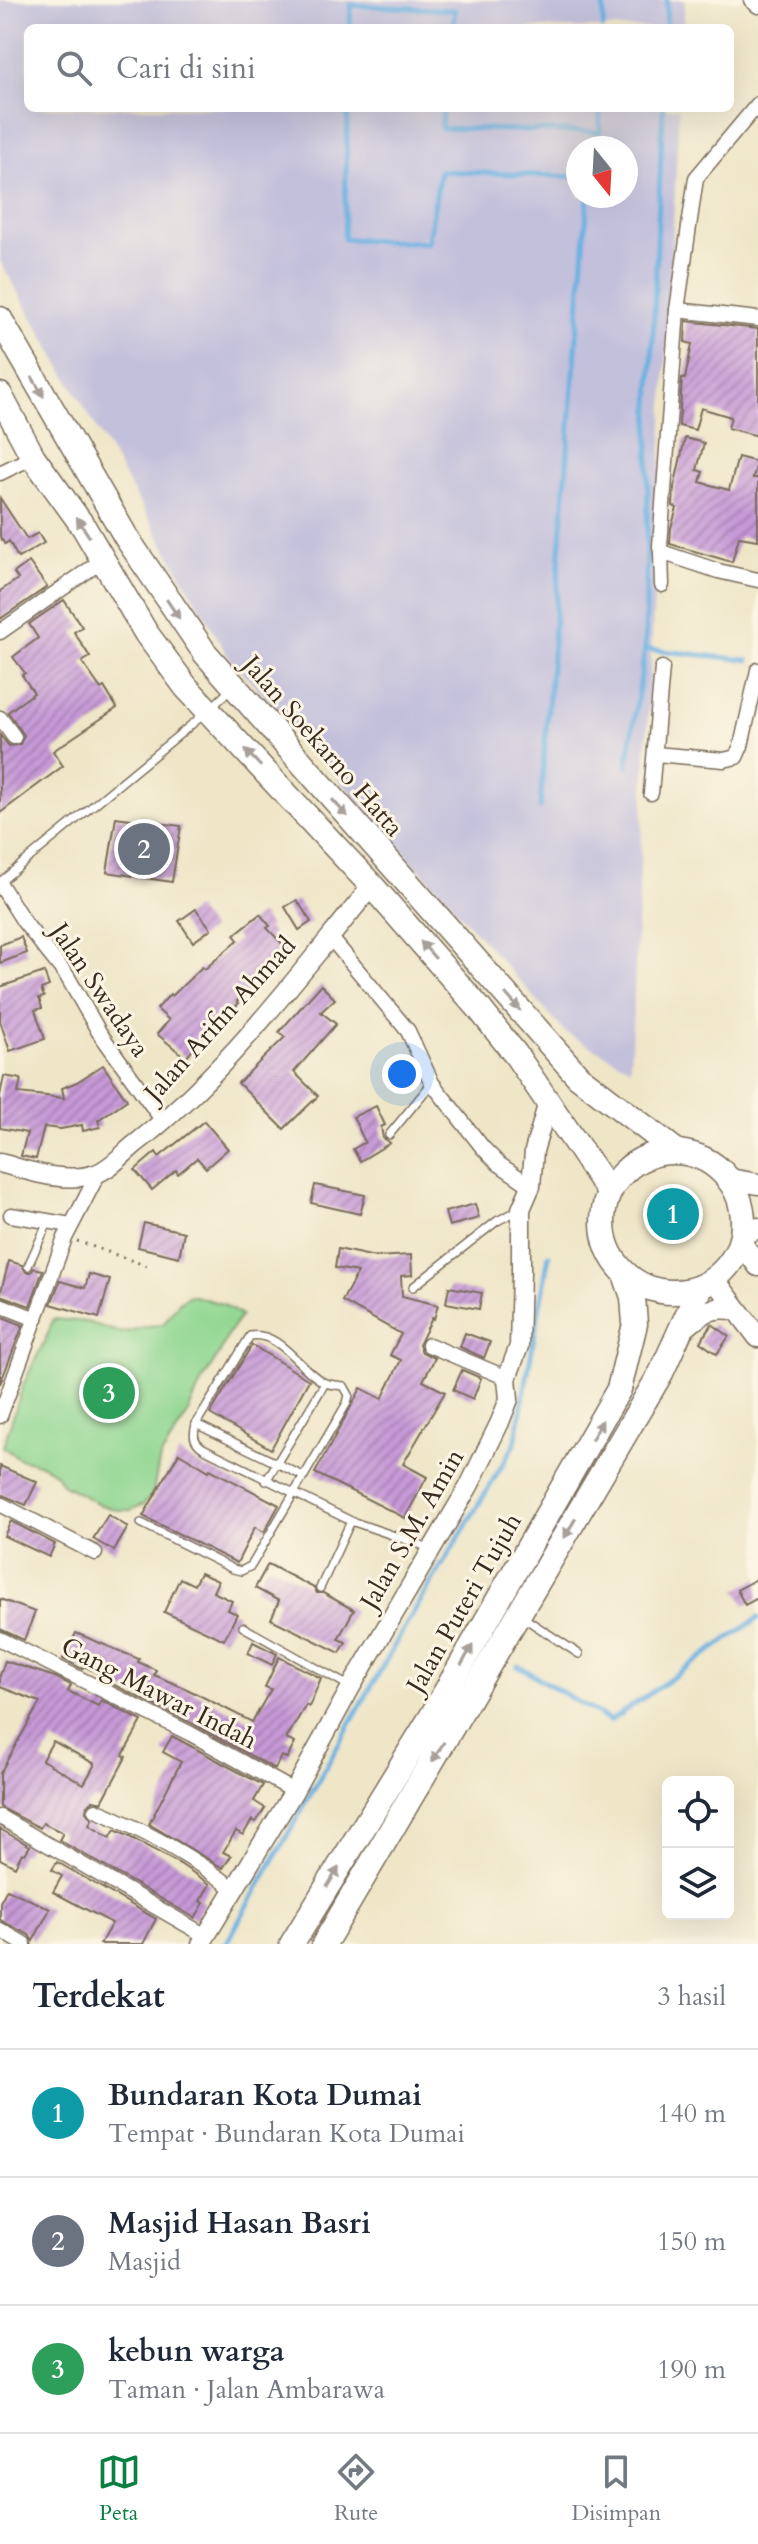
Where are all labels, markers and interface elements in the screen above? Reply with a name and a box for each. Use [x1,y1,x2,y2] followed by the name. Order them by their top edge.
[24,24,734,112] search box
[52,46,96,90] icon: search
[116,48,256,89] text: Cari di sini
[566,136,638,208] north arrow
[31,376,45,398] one-way arrow
[77,516,91,538] one-way arrow
[166,598,181,619] one-way arrow
[232,645,412,844] street label: Jalan Soekarno Hatta
[244,749,262,768] one-way arrow
[331,797,348,817] one-way arrow
[118,819,170,879] pin: 2
[40,913,158,1064] street label: Jalan Swadaya
[134,929,304,1112] street label: Jalan Arifin Ahmad
[420,940,437,960] one-way arrow
[504,992,521,1012] one-way arrow
[382,1054,422,1094] your location
[647,1184,699,1244] pin: 1
[83,1363,135,1423] pin: 3
[590,1418,603,1441] one-way arrow
[350,1442,472,1619] street label: Jalan S.M. Amin
[396,1507,530,1703] street label: Jalan Puteri Tujuh
[563,1517,577,1539] one-way arrow
[55,1629,263,1757] street label: Gang Mawar Indah
[460,1644,474,1666] one-way arrow
[431,1741,445,1763] one-way arrow
[662,1776,734,1920] map controls
[662,1776,734,1848] button: locate
[662,1848,734,1920] button: layers
[325,1867,340,1888] one-way arrow
[32,1973,165,2019] text: Terdekat
[658,1979,726,2014] text: 3 hasil
[108,2075,422,2116] text: Bundaran Kota Dumai
[51,2096,65,2131] text: 1
[657,2096,726,2131] text: 140 m
[108,2116,465,2151] text: Tempat · Bundaran Kota Dumai
[108,2203,371,2244] text: Masjid Hasan Basri
[51,2224,65,2259] text: 2
[657,2224,726,2259] text: 150 m
[108,2244,181,2279] text: Masjid
[108,2331,285,2372] text: kebun warga
[51,2352,65,2387] text: 3
[657,2352,726,2387] text: 190 m
[108,2372,385,2407] text: Taman · Jalan Ambarawa
[97,2450,141,2528] tab: Peta
[334,2450,378,2528] tab: Rute
[571,2450,661,2528] tab: Disimpan

